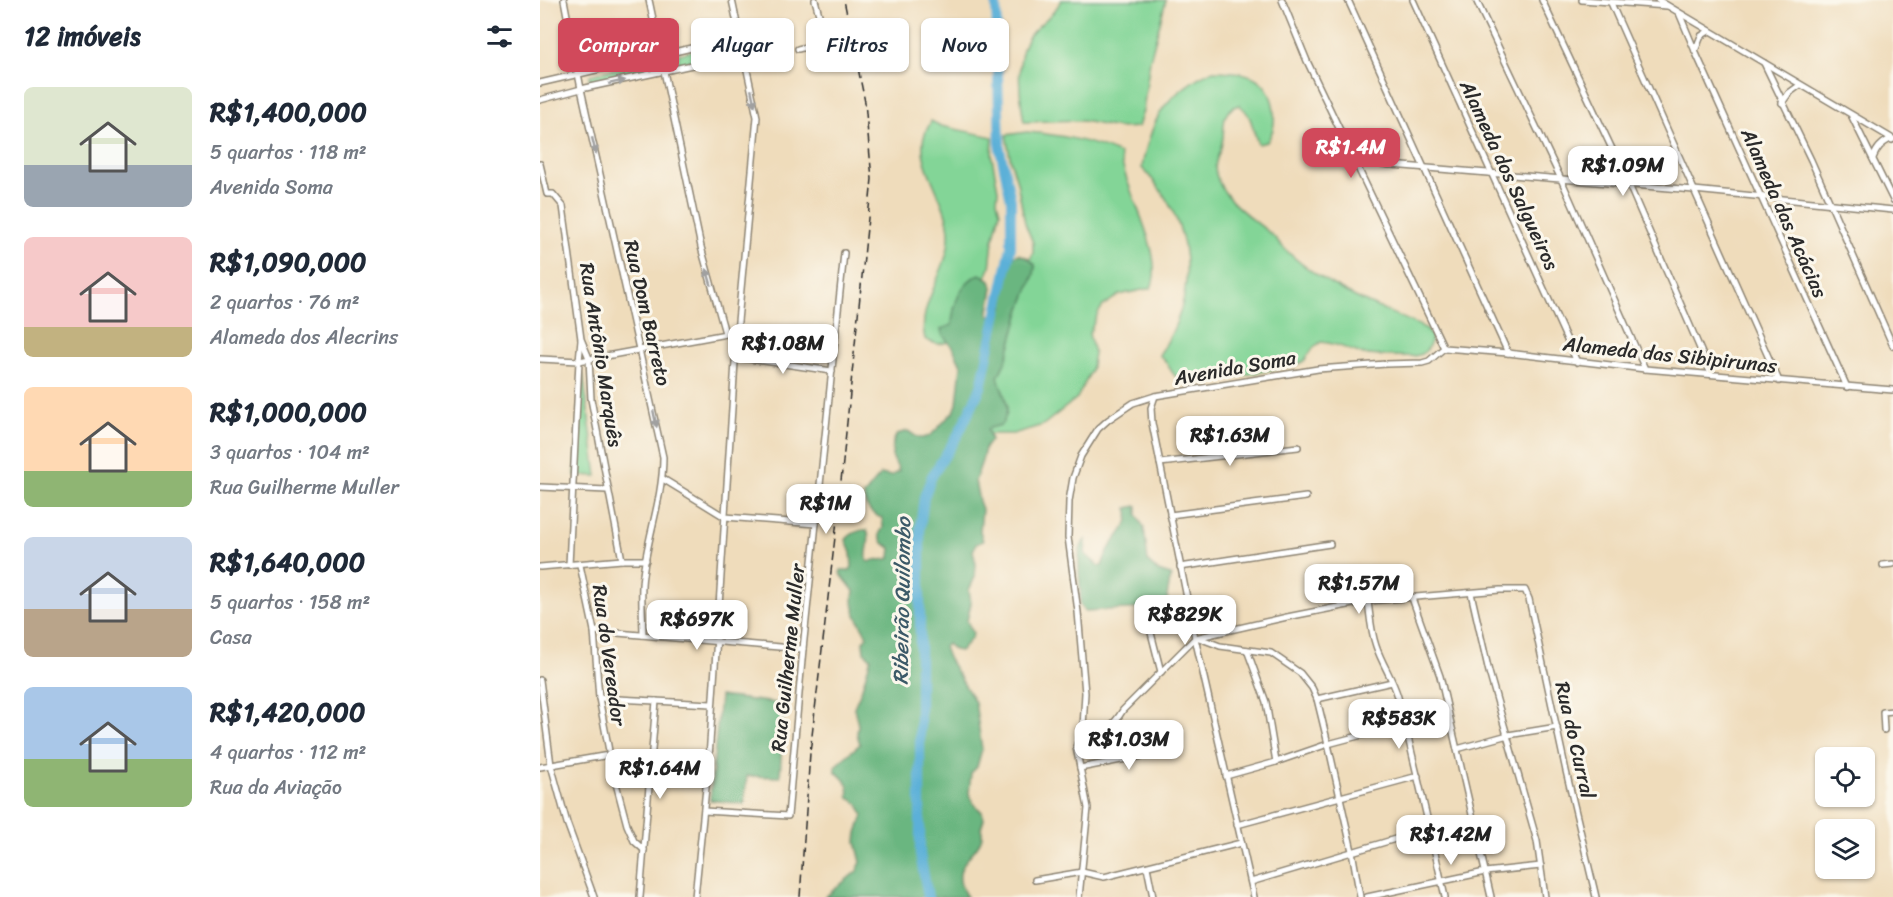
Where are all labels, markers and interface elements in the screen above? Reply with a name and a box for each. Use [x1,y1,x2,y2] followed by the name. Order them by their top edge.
[24,13,141,59] text: 12 imóveis
[558,18,679,72] chip: Comprar
[691,18,794,72] chip: Alugar
[806,18,909,72] chip: Filtros
[921,18,1009,72] chip: Novo
[483,20,516,53] icon: filters
[1449,73,1569,277] street label: Alameda dos Salgueiros
[608,76,626,86] one-way arrow
[210,89,367,135] text: R$1,400,000
[749,89,758,108] one-way arrow
[72,111,144,183] icon: home
[1730,121,1838,305] street label: Alameda das Acácias
[1302,128,1400,179] pin: R$1.4M
[1316,130,1386,165] text: R$1.4M
[210,135,367,170] text: 5 quartos · 118 m²
[590,137,599,156] one-way arrow
[1568,146,1678,197] pin: R$1.09M
[1582,148,1664,183] text: R$1.09M
[210,170,333,205] text: Avenida Soma
[613,237,681,389] street label: Rua Dom Barreto
[210,239,367,285] text: R$1,090,000
[569,260,633,450] street label: Rua Antônio Marquês
[72,261,144,333] icon: home
[704,268,713,286] one-way arrow
[210,285,360,320] text: 2 quartos · 76 m²
[210,320,398,355] text: Alameda dos Alecrins
[728,324,838,375] pin: R$1.08M
[742,326,824,361] text: R$1.08M
[1560,326,1779,384] street label: Alameda das Sibipirunas
[1170,340,1299,396] street label: Avenida Soma
[210,389,367,435] text: R$1,000,000
[651,409,661,428] one-way arrow
[72,411,144,483] icon: home
[1175,416,1285,467] pin: R$1.63M
[1190,418,1270,453] text: R$1.63M
[210,435,370,470] text: 3 quartos · 104 m²
[210,470,399,505] text: Rua Guilherme Muller
[790,484,862,535] pin: R$1M
[800,486,852,521] text: R$1M
[882,516,922,685] water label: Ribeirão Quilombo
[210,539,365,585] text: R$1,640,000
[72,561,144,633] icon: home
[761,561,815,754] street label: Rua Guilherme Muller
[1304,564,1414,615] pin: R$1.57M
[1319,566,1399,601] text: R$1.57M
[582,582,636,729] street label: Rua do Vereador
[210,585,370,620] text: 5 quartos · 158 m²
[1136,595,1234,646] pin: R$829K
[1148,597,1222,632] text: R$829K
[648,600,746,651] pin: R$697K
[661,602,733,637] text: R$697K
[210,620,252,655] text: Casa
[1545,678,1606,803] street label: Rua do Curral
[210,689,365,735] text: R$1,420,000
[1350,699,1448,750] pin: R$583K
[1362,701,1436,736] text: R$583K
[72,711,144,783] icon: home
[1074,720,1184,771] pin: R$1.03M
[1089,722,1169,757] text: R$1.03M
[210,735,366,770] text: 4 quartos · 112 m²
[1815,747,1875,879] map controls
[1815,747,1875,807] button: locate
[605,749,715,800] pin: R$1.64M
[619,751,701,786] text: R$1.64M
[210,770,342,805] text: Rua da Aviação
[1396,815,1506,866] pin: R$1.42M
[1410,817,1492,852] text: R$1.42M
[1815,819,1875,879] button: layers

